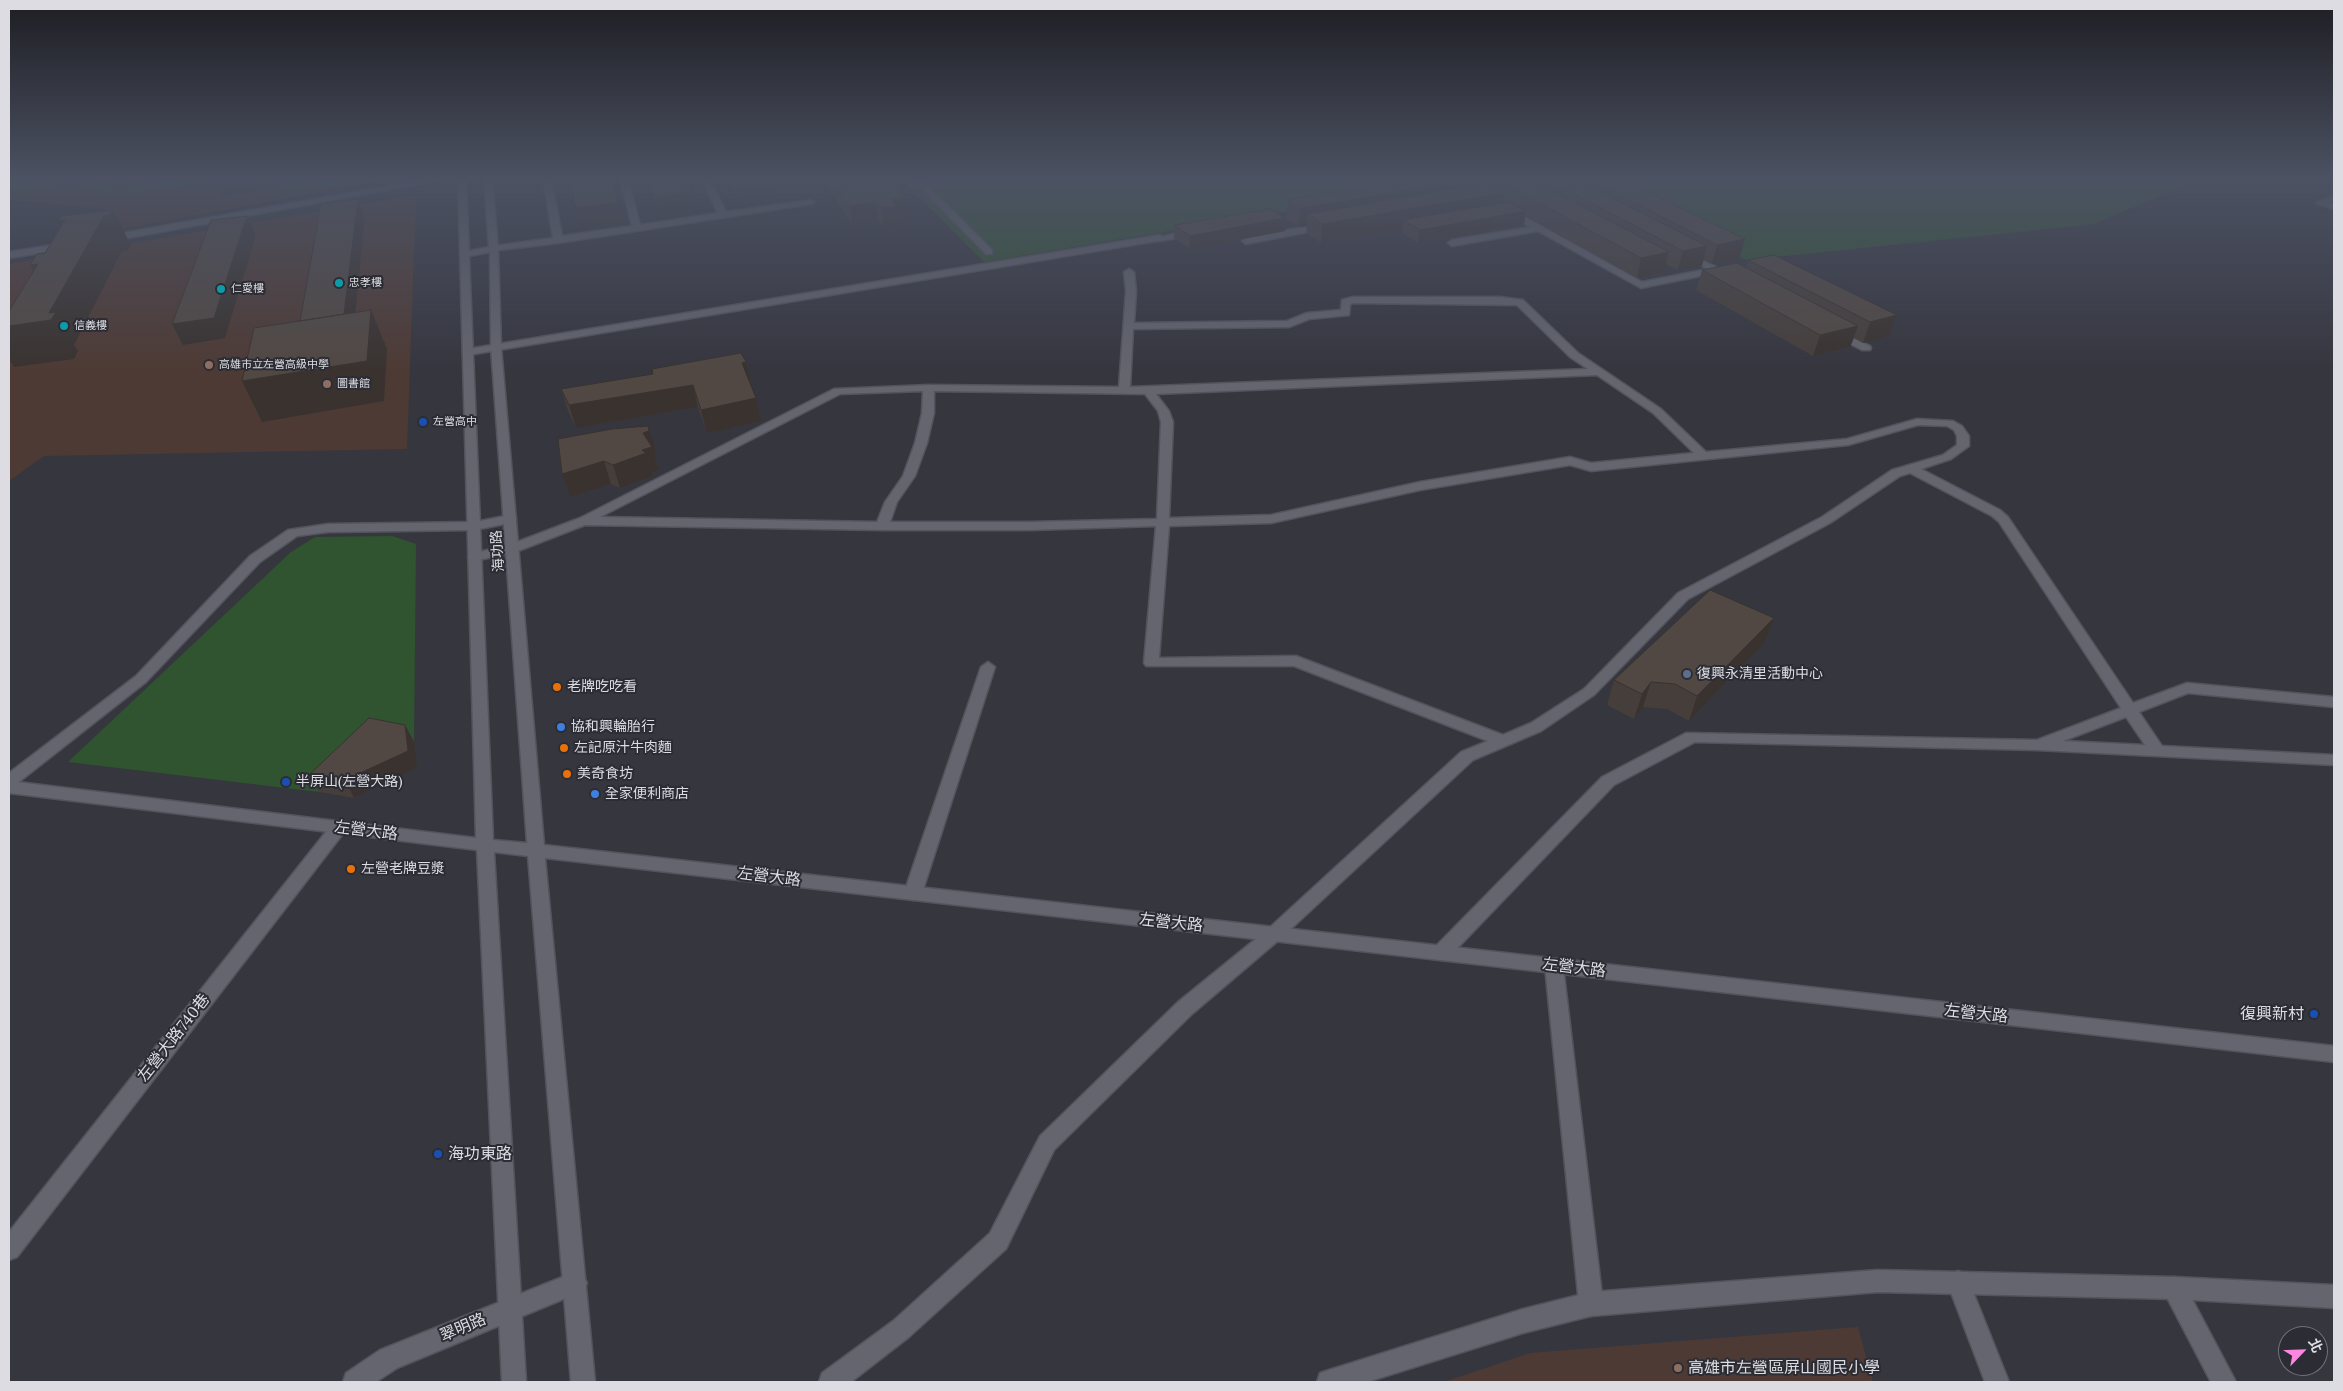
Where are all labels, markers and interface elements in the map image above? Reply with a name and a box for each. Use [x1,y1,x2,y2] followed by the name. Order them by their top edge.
[349,276,382,290] place label: 忠孝樓
[333,277,345,289] marker: 忠孝樓
[231,282,264,296] place label: 仁愛樓
[215,283,227,295] marker: 仁愛樓
[74,319,107,333] place label: 信義樓
[58,320,70,332] marker: 信義樓
[219,358,329,372] place label: 高雄市立左營高級中學
[203,359,215,371] marker: 高雄市立左營高級中學
[337,377,370,391] place label: 圖書館
[321,378,333,390] marker: 圖書館
[433,415,477,429] place label: 左營高中
[417,416,429,428] marker: 左營高中
[488,529,508,573] street label: 海功路
[1697,666,1823,682] place label: 復興永清里活動中心
[1681,668,1693,680] marker: 復興永清里活動中心
[567,679,637,695] place label: 老牌吃吃看
[551,681,563,693] marker: 老牌吃吃看
[571,719,655,735] place label: 協和興輪胎行
[555,721,567,733] marker: 協和興輪胎行
[574,740,672,756] place label: 左記原汁牛肉麵
[558,742,570,754] marker: 左記原汁牛肉麵
[577,766,633,782] place label: 美奇食坊
[561,768,573,780] marker: 美奇食坊
[296,774,403,790] place label: 半屏山(左營大路)
[280,776,292,788] marker: 半屏山(左營大路)
[605,786,689,802] place label: 全家便利商店
[589,788,601,800] marker: 全家便利商店
[333,818,399,844] street label: 左營大路
[361,861,445,877] place label: 左營老牌豆漿
[345,863,357,875] marker: 左營老牌豆漿
[736,864,802,890] street label: 左營大路
[1138,910,1204,936] street label: 左營大路
[1541,955,1607,981] street label: 左營大路
[134,990,214,1086] street label: 左營大路740巷
[1943,1001,2009,1027] street label: 左營大路
[2240,1004,2304,1024] place label: 復興新村
[2308,1008,2320,1020] marker: 復興新村
[448,1144,512,1164] place label: 海功東路
[432,1148,444,1160] marker: 海功東路
[437,1310,489,1346] street label: 翠明路
[2278,1326,2328,1376] north arrow
[2305,1335,2327,1355] text: 北
[1688,1358,1880,1378] place label: 高雄市左營區屏山國民小學
[1672,1362,1684,1374] marker: 高雄市左營區屏山國民小學

